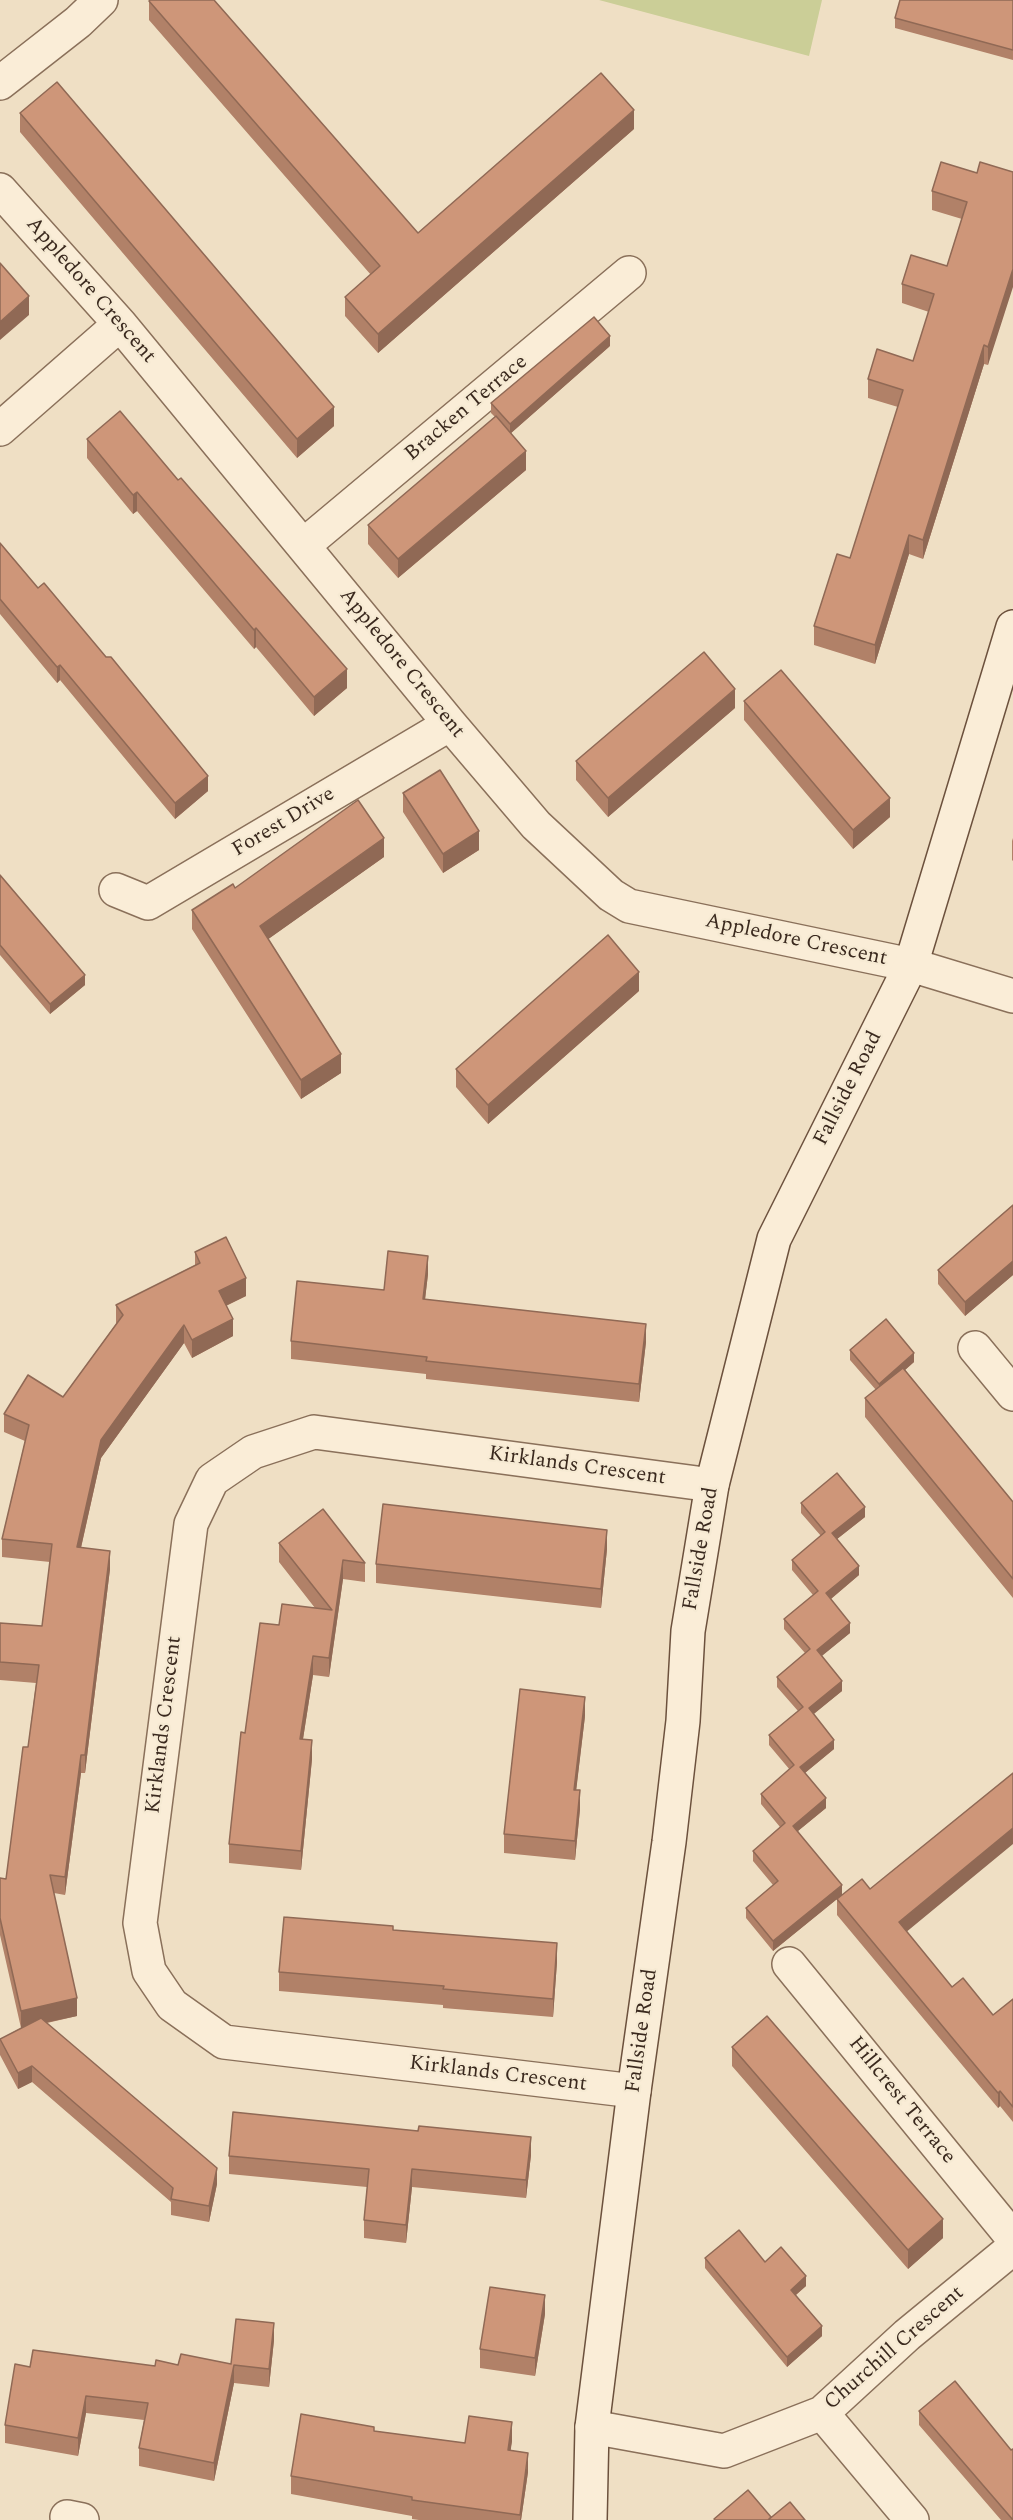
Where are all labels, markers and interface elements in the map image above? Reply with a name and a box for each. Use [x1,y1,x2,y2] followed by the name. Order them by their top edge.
[20,213,160,369] street label: Appledore Crescent
[401,350,533,468] street label: Bracken Terrace
[333,584,469,744] street label: Appledore Crescent
[228,783,340,863] street label: Forest Drive
[703,909,889,973] street label: Appledore Crescent
[809,1028,889,1150] street label: Fallside Road
[487,1442,667,1492] street label: Kirklands Crescent
[679,1485,725,1613] street label: Fallside Road
[142,1635,188,1815] street label: Kirklands Crescent
[622,1967,664,2095] street label: Fallside Road
[842,2032,960,2170] street label: Hillcrest Terrace
[408,2052,588,2098] street label: Kirklands Crescent
[820,2282,970,2416] street label: Churchill Crescent

